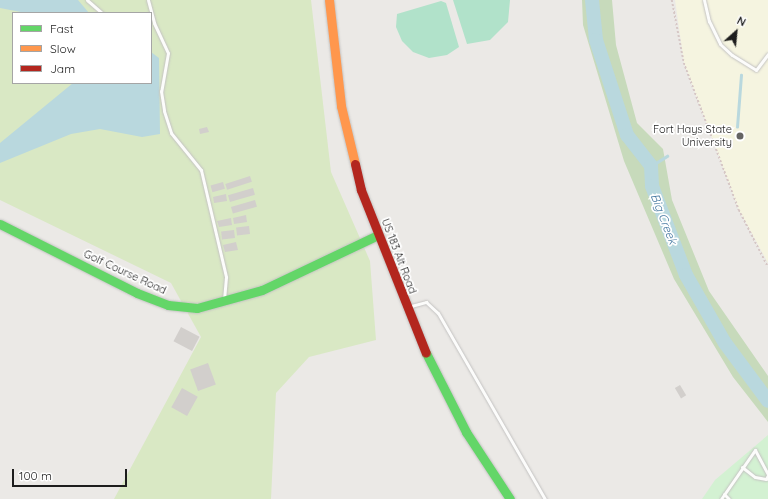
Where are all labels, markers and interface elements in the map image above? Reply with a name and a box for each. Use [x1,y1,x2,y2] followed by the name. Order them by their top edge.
[12,12,152,84] legend
[716,12,756,52] north arrow
[735,13,748,29] text: N
[50,21,74,36] text: Fast
[50,41,76,56] text: Slow
[50,61,75,76] text: Jam
[653,123,732,149] place label: Fort Hays State University
[735,131,745,141] marker: Fort Hays State University
[648,192,680,246] water label: Big Creek
[379,217,419,295] street label: US 183 Alt Road
[82,247,168,297] street label: Golf Course Road
[14,461,129,487] scale bar
[19,468,52,483] text: 100 m

